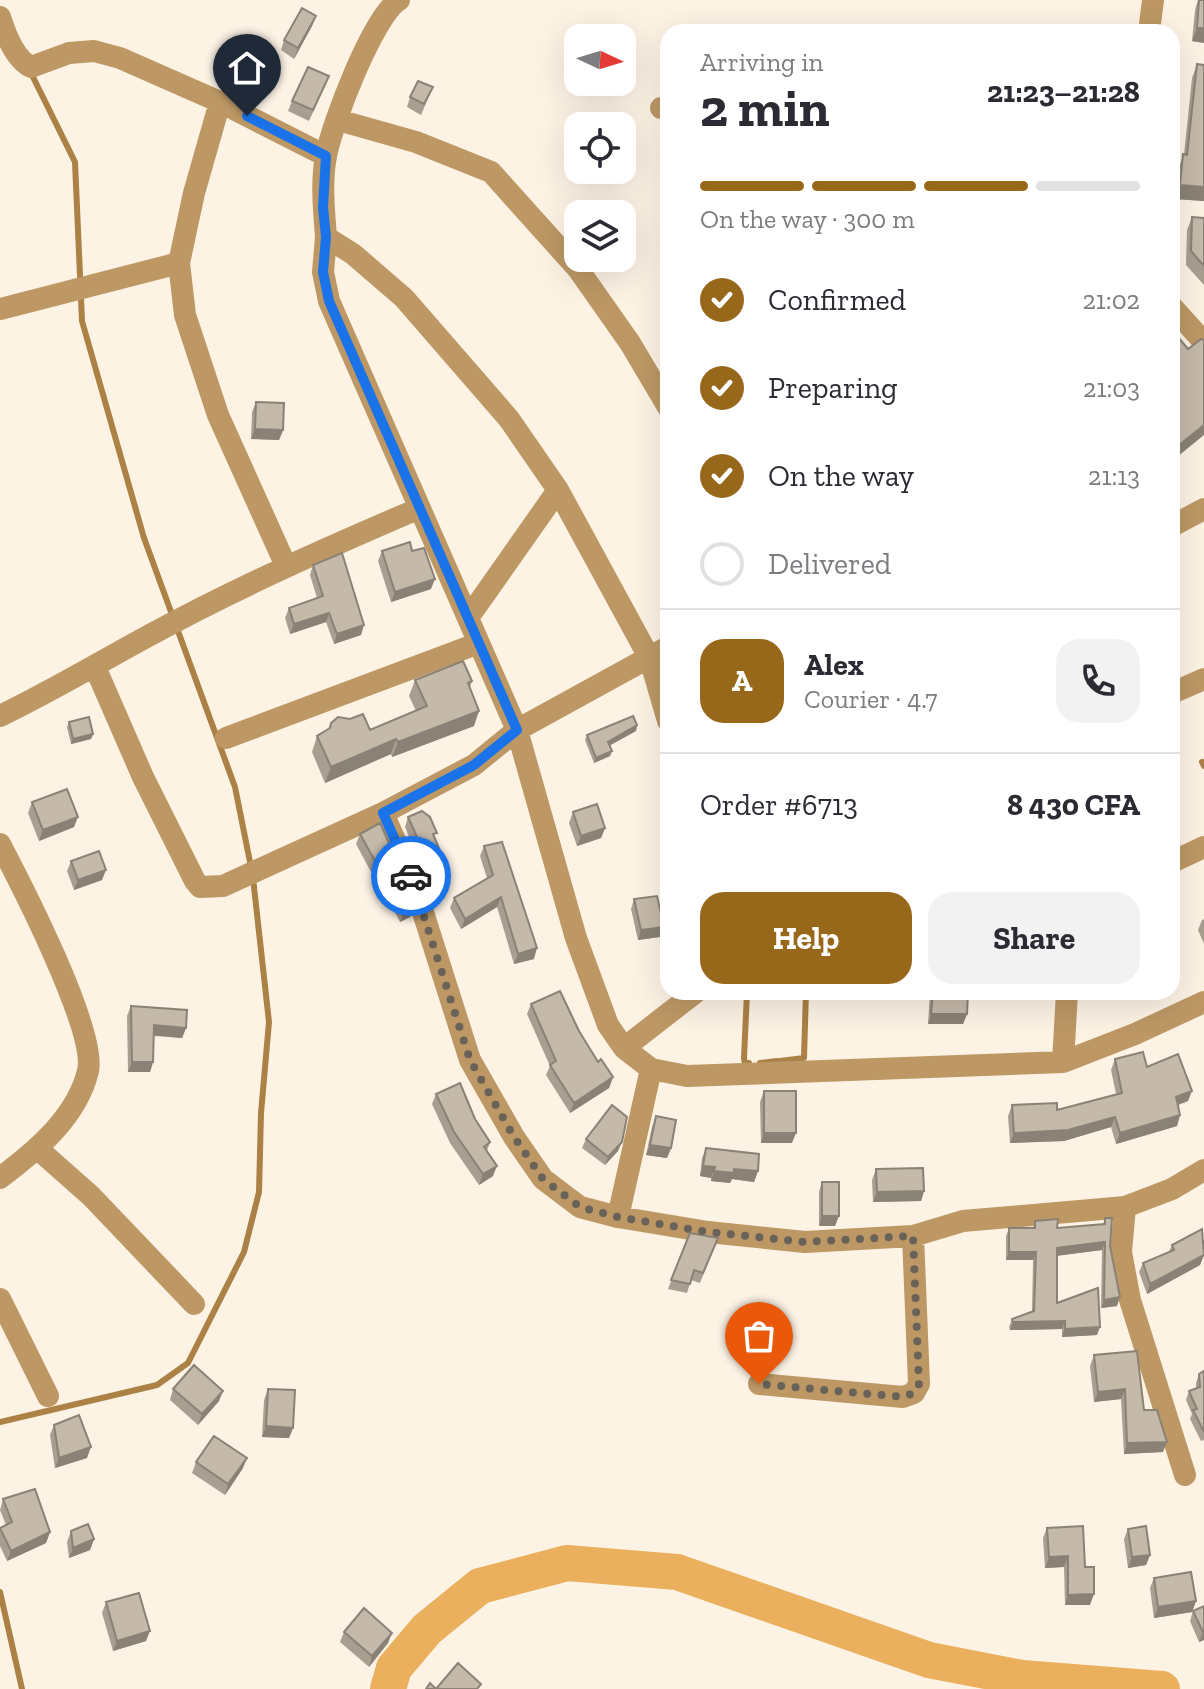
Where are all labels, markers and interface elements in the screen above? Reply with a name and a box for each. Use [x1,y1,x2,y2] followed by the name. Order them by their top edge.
[564,24,636,96] north arrow
[564,24,636,272] map controls
[213,34,281,116] pin
[225,46,269,90] icon: home
[700,46,823,78] text: Arriving in
[987,74,1140,110] text: 21:23–21:28
[700,77,830,139] text: 2 min
[564,112,636,184] button: locate
[564,200,636,272] button: layers
[700,203,915,235] text: On the way · 300 m
[700,278,744,322] icon: check
[768,282,906,318] text: Confirmed
[1082,284,1140,316] text: 21:02
[700,366,744,410] icon: check
[768,370,898,406] text: Preparing
[1083,372,1140,404] text: 21:03
[700,454,744,498] icon: check
[768,458,914,494] text: On the way
[1088,460,1140,492] text: 21:13
[768,546,891,582] text: Delivered
[1056,639,1140,723] button: phone
[804,647,864,683] text: Alex
[732,663,752,699] text: A
[804,683,938,715] text: Courier · 4.7
[700,787,858,823] text: Order #6713
[1007,787,1140,823] text: 8 430 CFA
[371,836,451,916] courier
[389,854,433,898] icon: car
[700,892,912,984] button: Help
[928,892,1140,984] button: Share
[725,1302,793,1384] pin
[737,1314,781,1358] icon: bag

